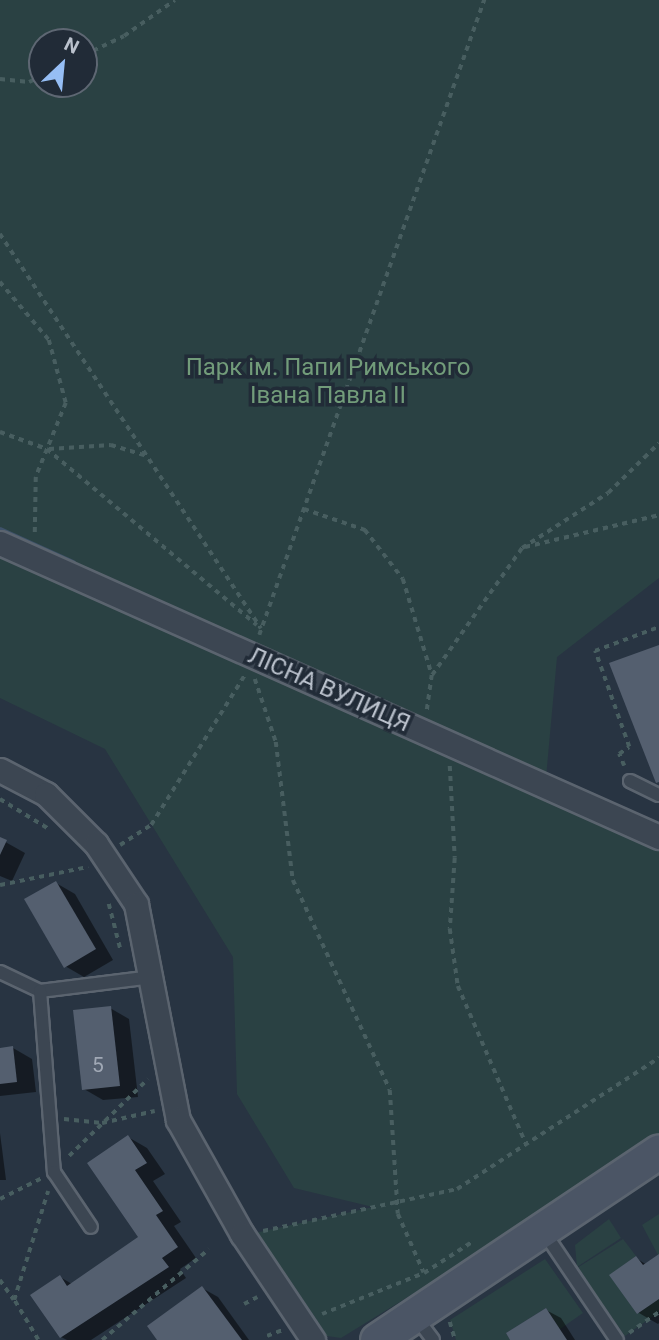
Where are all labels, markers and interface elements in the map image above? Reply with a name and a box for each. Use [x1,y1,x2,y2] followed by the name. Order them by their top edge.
[28,28,98,98] north arrow
[60,32,83,59] text: N
[186,354,470,410] park label: Парк ім. Папи Римського Івана Павла ІІ
[244,641,414,739] street label: ЛІСНА ВУЛИЦЯ
[92,1052,104,1078] house number: 5

